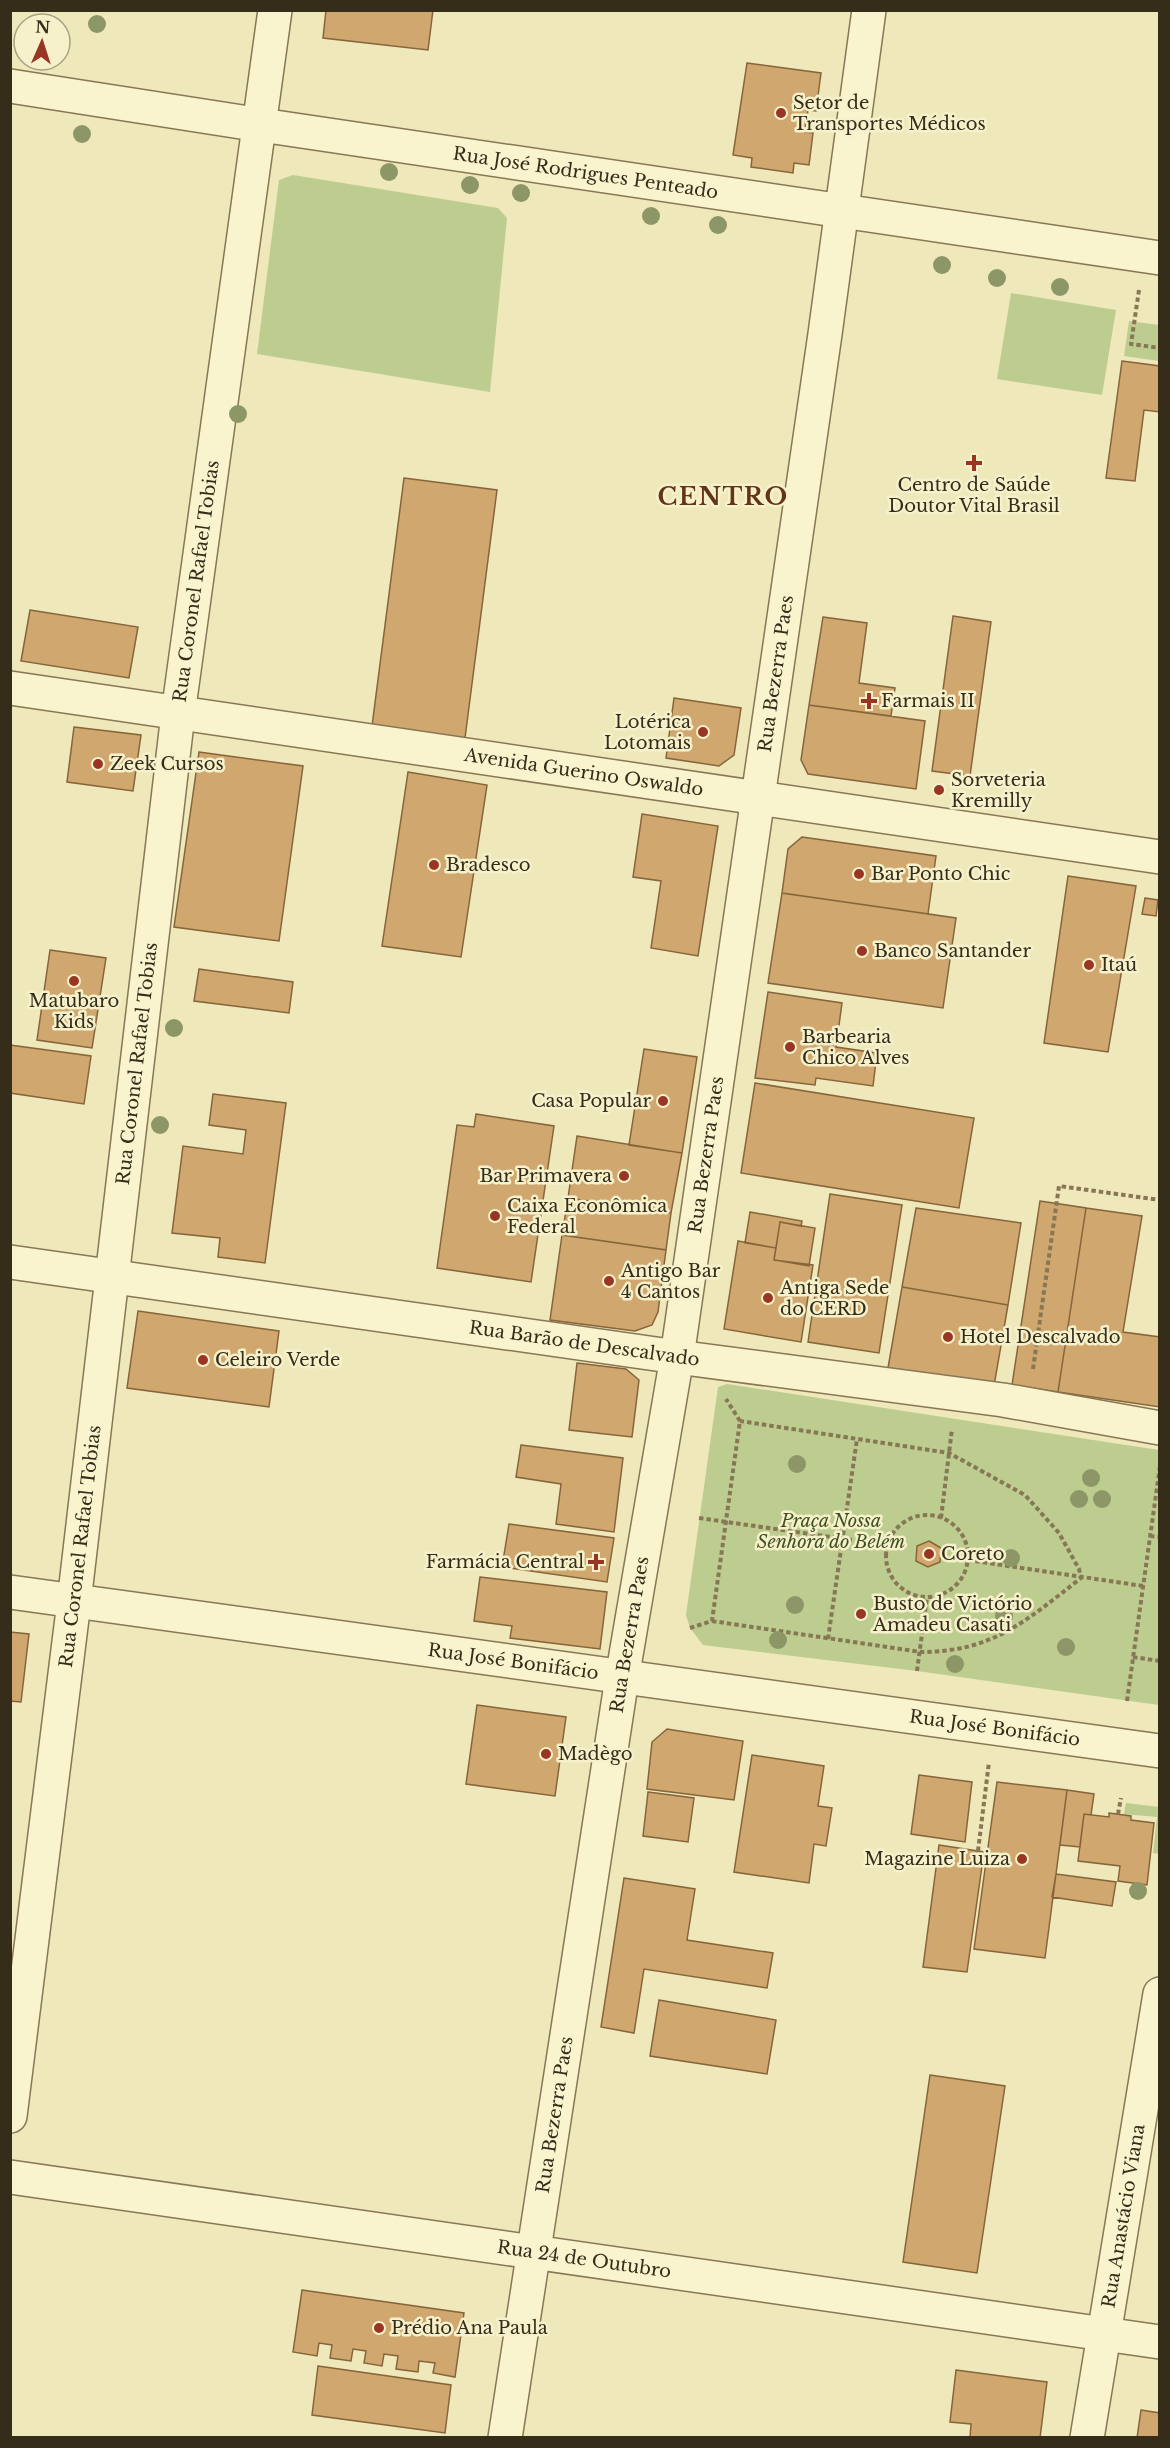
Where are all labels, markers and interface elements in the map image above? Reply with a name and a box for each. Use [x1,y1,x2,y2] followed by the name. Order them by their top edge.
[12,12,72,72] north arrow
[35,17,51,37] text: N
[793,92,986,135] place label: Setor de Transportes Médicos
[774,106,788,120] marker: Setor de Transportes Médicos
[451,142,720,204] street label: Rua José Rodrigues Penteado
[965,454,983,472] marker: Centro de Saúde Doutor Vital Brasil
[169,459,224,704] street label: Rua Coronel Rafael Tobias
[888,474,1060,517] place label: Centro de Saúde Doutor Vital Brasil
[657,482,789,511] district label: CENTRO
[754,594,798,754] street label: Rua Bezerra Paes
[881,690,975,712] place label: Farmais II
[862,694,876,708] marker: Farmais II
[604,711,691,754] place label: Lotérica Lotomais
[696,725,710,739] marker: Lotérica Lotomais
[462,744,705,801] street label: Avenida Guerino Oswaldo
[110,753,224,775] place label: Zeek Cursos
[91,757,105,771] marker: Zeek Cursos
[951,769,1046,812] place label: Sorveteria Kremilly
[932,783,946,797] marker: Sorveteria Kremilly
[446,854,530,876] place label: Bradesco
[427,858,441,872] marker: Bradesco
[871,863,1011,885] place label: Bar Ponto Chic
[852,867,866,881] marker: Bar Ponto Chic
[874,940,1031,962] place label: Banco Santander
[112,941,162,1186] street label: Rua Coronel Rafael Tobias
[855,944,869,958] marker: Banco Santander
[1101,954,1137,976] place label: Itaú
[1082,958,1096,972] marker: Itaú
[67,974,81,988] marker: Matubaro Kids
[29,990,119,1033] place label: Matubaro Kids
[802,1026,910,1069] place label: Barbearia Chico Alves
[783,1040,797,1054] marker: Barbearia Chico Alves
[684,1075,728,1235] street label: Rua Bezerra Paes
[531,1090,651,1112] place label: Casa Popular
[656,1094,670,1108] marker: Casa Popular
[479,1165,612,1187] place label: Bar Primavera
[617,1169,631,1183] marker: Bar Primavera
[507,1195,667,1238] place label: Caixa Econômica Federal
[488,1209,502,1223] marker: Caixa Econômica Federal
[620,1260,721,1303] place label: Antigo Bar 4 Cantos
[602,1274,616,1288] marker: Antigo Bar 4 Cantos
[779,1277,889,1320] place label: Antiga Sede do CERD
[761,1291,775,1305] marker: Antiga Sede do CERD
[467,1316,701,1371] street label: Rua Barão de Descalvado
[960,1326,1121,1348] place label: Hotel Descalvado
[941,1330,955,1344] marker: Hotel Descalvado
[215,1349,340,1371] place label: Celeiro Verde
[196,1353,210,1367] marker: Celeiro Verde
[55,1424,106,1669] street label: Rua Coronel Rafael Tobias
[757,1510,906,1553] park label: Praça Nossa Senhora do Belém
[941,1543,1005,1565] place label: Coreto
[922,1547,936,1561] marker: Coreto
[426,1551,584,1573] place label: Farmácia Central
[589,1555,603,1569] marker: Farmácia Central
[606,1555,654,1714] street label: Rua Bezerra Paes
[872,1593,1032,1636] place label: Busto de Victório Amadeu Casati
[854,1607,868,1621] marker: Busto de Victório Amadeu Casati
[426,1639,600,1684] street label: Rua José Bonifácio
[908,1705,1082,1751] street label: Rua José Bonifácio
[558,1743,633,1765] place label: Madègo
[539,1747,553,1761] marker: Madègo
[864,1848,1010,1870] place label: Magazine Luiza
[1015,1852,1029,1866] marker: Magazine Luiza
[532,2035,578,2195] street label: Rua Bezerra Paes
[1098,2122,1149,2310] street label: Rua Anastácio Viana
[496,2236,673,2283] street label: Rua 24 de Outubro
[391,2317,548,2339] place label: Prédio Ana Paula
[372,2321,386,2335] marker: Prédio Ana Paula

